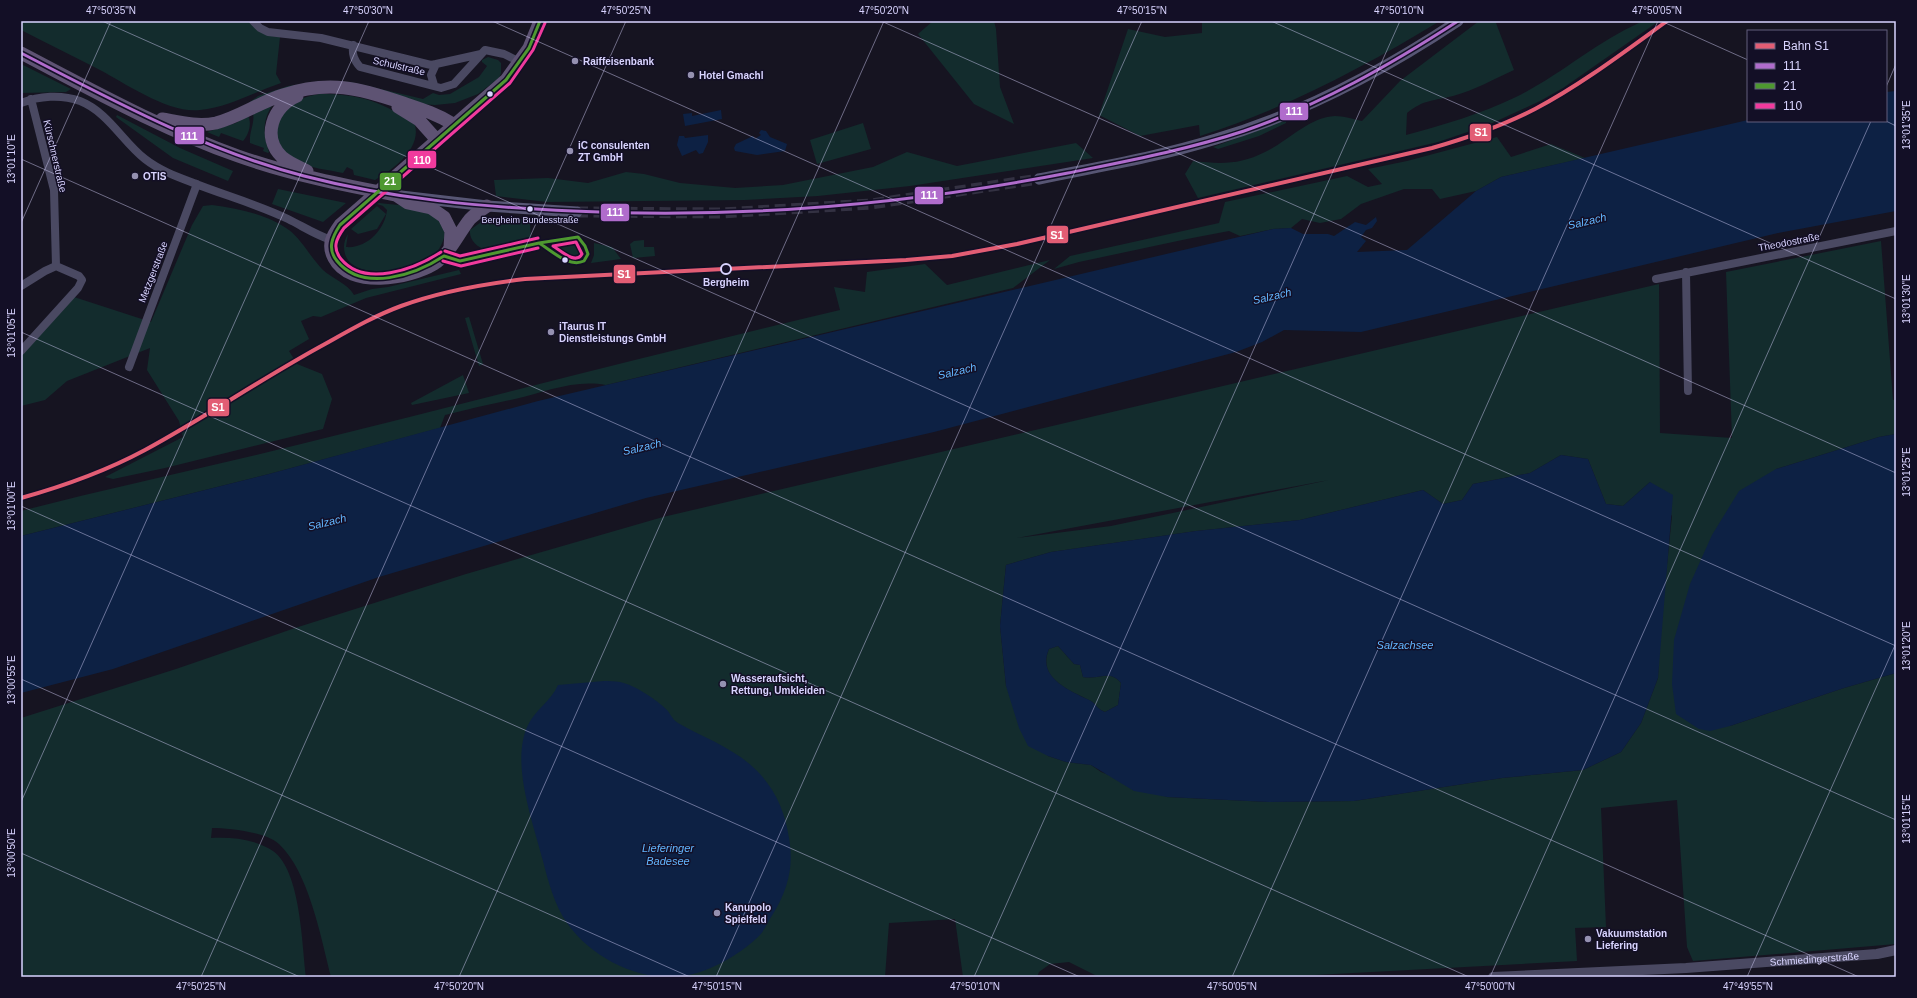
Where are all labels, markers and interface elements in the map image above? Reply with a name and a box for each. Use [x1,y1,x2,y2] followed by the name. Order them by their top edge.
[86,5,136,16] text: 47°50'35"N
[343,5,393,16] text: 47°50'30"N
[601,5,651,16] text: 47°50'25"N
[859,5,909,16] text: 47°50'20"N
[1117,5,1167,16] text: 47°50'15"N
[1374,5,1424,16] text: 47°50'10"N
[1632,5,1682,16] text: 47°50'05"N
[1747,30,1887,122] legend
[1783,39,1829,53] text: Bahn S1
[372,55,427,77] street label: Schulstraße
[570,56,580,66] marker: Raiffeisenbank
[583,56,655,67] place label: Raiffeisenbank
[1783,59,1802,73] text: 111
[686,70,696,80] marker: Hotel Gmachl
[699,70,764,81] place label: Hotel Gmachl
[1783,79,1797,93] text: 21
[485,89,495,99] unlabelled marker
[1783,99,1802,113] text: 110
[1901,100,1912,150] text: 13°01'35"E
[1279,102,1309,121] line badge: 111
[1285,105,1303,117] text: 111
[41,119,69,194] street label: Kürschnerstraße
[1469,123,1492,142] line badge: S1
[174,126,205,145] line badge: 111
[1474,126,1488,138] text: S1
[180,130,198,142] text: 111
[6,134,17,184] text: 13°01'10"E
[578,140,650,163] place label: iC consulenten ZT GmbH
[565,146,575,156] marker: iC consulenten ZT GmbH
[407,150,437,169] line badge: 110
[413,154,431,166] text: 110
[130,171,140,181] marker: OTIS
[143,171,167,182] place label: OTIS
[379,172,402,191] line badge: 21
[384,175,396,187] text: 21
[914,186,944,205] line badge: 111
[920,189,938,201] text: 111
[600,203,630,222] line badge: 111
[525,204,535,214] marker: Bergheim Bundesstraße
[606,206,624,218] text: 111
[1567,211,1607,231] water label: Salzach
[481,215,579,225] place label: Bergheim Bundesstraße
[1046,225,1069,244] line badge: S1
[1050,229,1064,241] text: S1
[1757,231,1821,253] street label: Theodostraße
[136,240,170,304] street label: Metzgerstraße
[560,255,570,265] unlabelled marker
[720,263,732,275] marker: Bergheim
[613,264,636,284] line badge: S1
[617,268,631,280] text: S1
[1901,274,1912,324] text: 13°01'30"E
[703,277,749,288] place label: Bergheim
[1252,286,1292,306] water label: Salzach
[6,308,17,358] text: 13°01'05"E
[559,321,666,344] place label: iTaurus IT Dienstleistungs GmbH
[546,327,556,337] marker: iTaurus IT Dienstleistungs GmbH
[937,361,977,381] water label: Salzach
[207,398,230,417] line badge: S1
[211,401,225,413] text: S1
[622,437,662,457] water label: Salzach
[1901,447,1912,497] text: 13°01'25"E
[6,481,17,531] text: 13°01'00"E
[307,511,347,533] water label: Salzach
[1901,621,1912,671] text: 13°01'20"E
[1377,639,1433,651] water label: Salzachsee
[6,655,17,705] text: 13°00'55"E
[731,673,825,696] place label: Wasseraufsicht, Rettung, Umkleiden
[718,679,728,689] marker: Wasseraufsicht, Rettung, Umkleiden
[1901,794,1912,844] text: 13°01'15"E
[6,828,17,878] text: 13°00'50"E
[642,842,695,867] water label: Lieferinger Badesee
[725,902,771,925] place label: Kanupolo Spielfeld
[712,908,722,918] marker: Kanupolo Spielfeld
[1596,928,1667,951] place label: Vakuumstation Liefering
[1583,934,1593,944] marker: Vakuumstation Liefering
[1769,950,1860,967] street label: Schmiedingerstraße
[176,981,226,992] text: 47°50'25"N
[434,981,484,992] text: 47°50'20"N
[692,981,742,992] text: 47°50'15"N
[950,981,1000,992] text: 47°50'10"N
[1207,981,1257,992] text: 47°50'05"N
[1465,981,1515,992] text: 47°50'00"N
[1723,981,1773,992] text: 47°49'55"N

